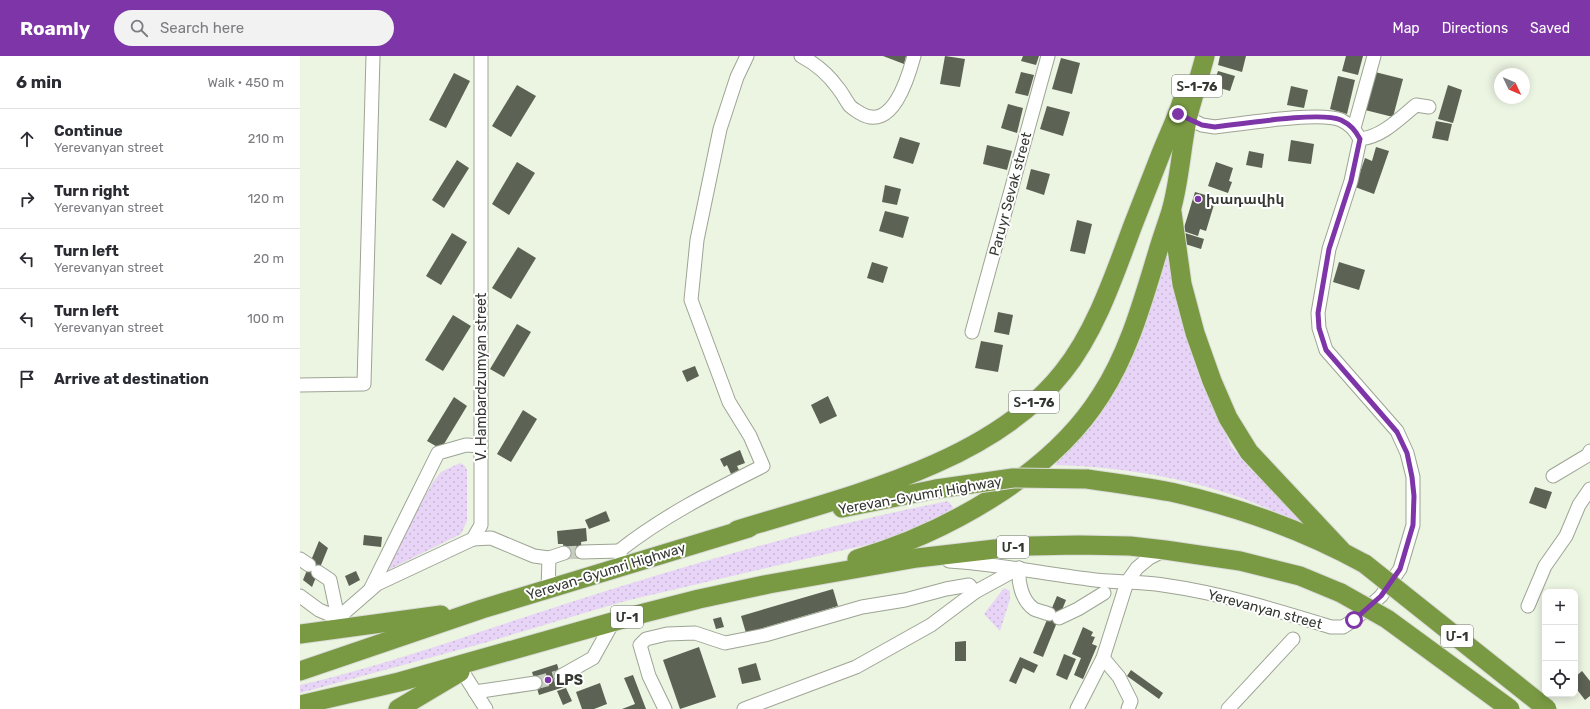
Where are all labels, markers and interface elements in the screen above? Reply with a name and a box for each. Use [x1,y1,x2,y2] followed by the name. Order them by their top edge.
[114,10,394,46] search box
[20,17,90,40] text: Roamly
[128,17,150,39] icon: search
[160,19,244,37] text: Search here
[1393,20,1420,37] text: Map
[1442,20,1508,37] text: Directions
[1530,20,1570,37] text: Saved
[1494,68,1530,104] north arrow
[16,72,62,92] text: 6 min
[208,75,284,90] text: Walk · 450 m
[1172,75,1222,97] road number: Տ-1-76
[1169,105,1187,123] route end
[54,122,123,140] text: Continue
[16,128,38,150] icon: ahead
[986,130,1035,258] street label: Paruyr Sevak street
[248,131,284,146] text: 210 m
[54,140,164,155] text: Yerevanyan street
[54,182,129,200] text: Turn right
[16,188,38,210] icon: right
[248,191,284,206] text: 120 m
[1206,191,1285,208] place label: խադավիկ
[1193,194,1203,204] marker: խադավիկ
[54,200,164,215] text: Yerevanyan street
[54,242,119,260] text: Turn left
[16,248,38,270] icon: left
[253,251,284,266] text: 20 m
[54,260,164,275] text: Yerevanyan street
[473,292,490,461] street label: V. Hambardzumyan street
[54,302,119,320] text: Turn left
[16,308,38,330] icon: left
[247,311,284,326] text: 100 m
[54,320,164,335] text: Yerevanyan street
[16,368,38,390] icon: arrive
[54,370,209,388] text: Arrive at destination
[1009,391,1059,413] road number: Տ-1-76
[837,473,1003,518] street label: Yerevan-Gyumri Highway
[997,536,1029,558] road number: Մ-1
[524,539,688,604] street label: Yerevan-Gyumri Highway
[1206,586,1325,633] street label: Yerevanyan street
[1542,589,1578,697] map controls
[1542,589,1578,625] button: +
[611,606,643,628] road number: Մ-1
[1345,611,1363,629] route start
[1441,625,1473,647] road number: Մ-1
[1542,625,1578,661] button: −
[1542,661,1578,697] button: locate
[556,672,583,689] place label: LPS
[543,675,553,685] marker: LPS

